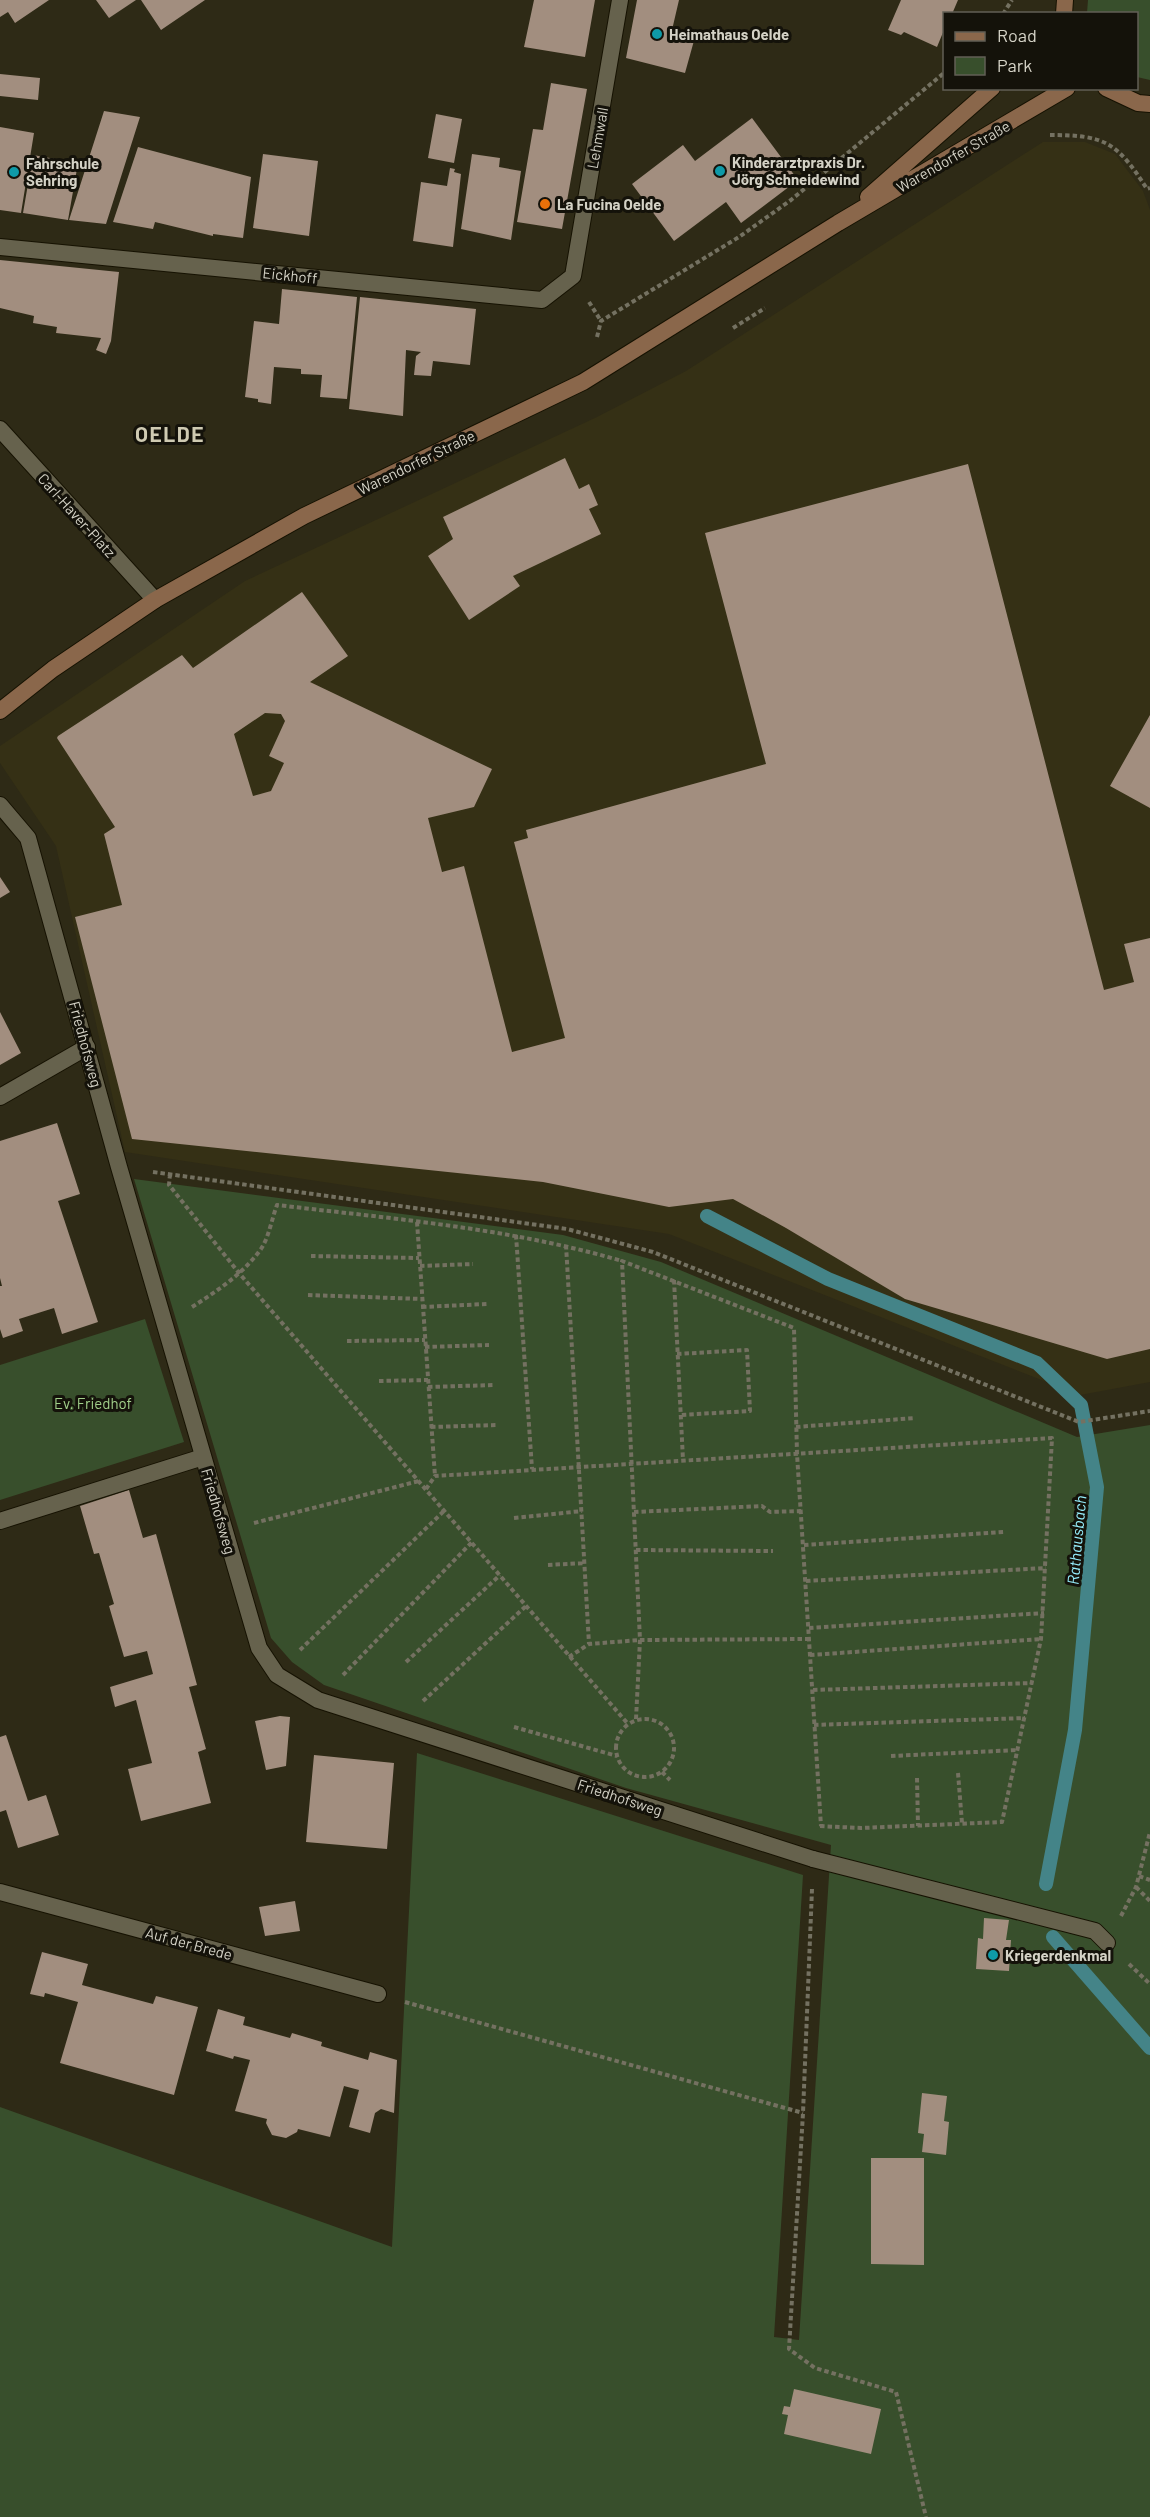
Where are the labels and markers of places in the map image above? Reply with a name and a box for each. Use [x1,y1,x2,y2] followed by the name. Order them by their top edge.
[669,25,789,43] place label: Heimathaus Oelde
[650,27,664,41] marker: Heimathaus Oelde
[732,153,865,188] place label: Kinderarztpraxis Dr. Jörg Schneidewind
[26,154,99,189] place label: Fahrschule Sehring
[713,164,727,178] marker: Kinderarztpraxis Dr. Jörg Schneidewind
[7,165,21,179] marker: Fahrschule Sehring
[557,195,661,213] place label: La Fucina Oelde
[538,197,552,211] marker: La Fucina Oelde
[1005,1946,1111,1964] place label: Kriegerdenkmal
[986,1948,1000,1962] marker: Kriegerdenkmal

